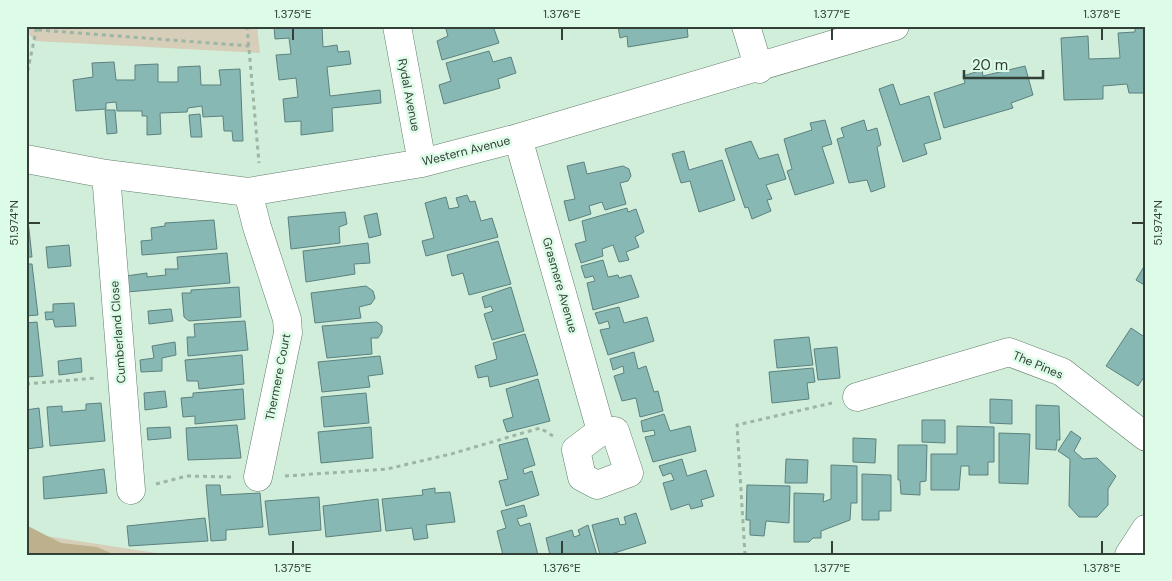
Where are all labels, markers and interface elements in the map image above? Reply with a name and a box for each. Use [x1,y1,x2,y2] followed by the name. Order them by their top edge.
[274,6,312,22] text: 1.375°E
[543,6,581,22] text: 1.376°E
[814,6,851,22] text: 1.377°E
[1083,6,1121,22] text: 1.378°E
[964,48,1043,80] scale bar
[972,55,1008,75] text: 20 m
[394,57,424,133] street label: Rydal Avenue
[420,132,512,170] street label: Western Avenue
[6,200,22,246] text: 51.974°N
[1150,200,1166,246] text: 51.974°N
[539,235,581,335] street label: Grasmere Avenue
[106,280,130,384] street label: Cumberland Close
[262,332,294,422] street label: Thermere Court
[1010,347,1066,383] street label: The Pines
[274,560,312,576] text: 1.375°E
[543,560,581,576] text: 1.376°E
[814,560,851,576] text: 1.377°E
[1083,560,1121,576] text: 1.378°E

